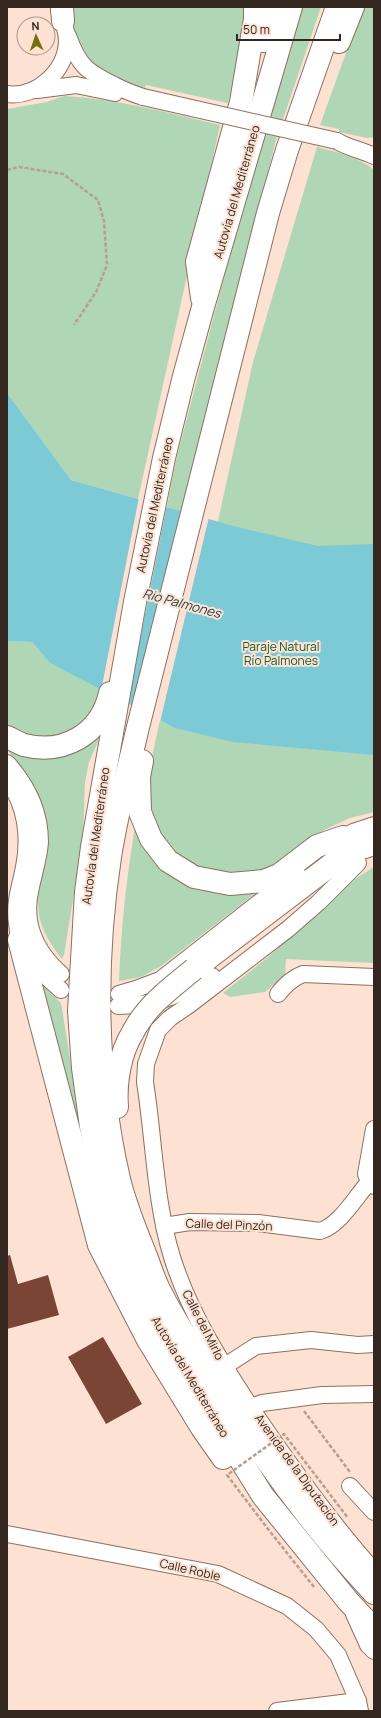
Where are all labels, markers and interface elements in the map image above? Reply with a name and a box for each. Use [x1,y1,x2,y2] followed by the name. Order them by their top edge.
[16,16,56,56] north arrow
[237,16,340,42] scale bar
[31,18,40,33] text: N
[243,21,270,38] text: 50 m
[209,123,264,261] street label: Autovía del Mediterráneo
[132,435,177,574] street label: Autovía del Mediterráneo
[141,584,224,622] water label: Rio Palmones
[242,638,320,669] park label: Paraje Natural Río Palmones
[77,766,114,906] street label: Autovía del Mediterráneo
[185,1214,273,1235] street label: Calle del Pinzón
[178,1287,228,1363] street label: Calle del Mirlo
[148,1313,233,1440] street label: Autovía del Mediterráneo
[251,1410,344,1529] street label: Avenida de la Diputación
[158,1554,222,1585] street label: Calle Roble

